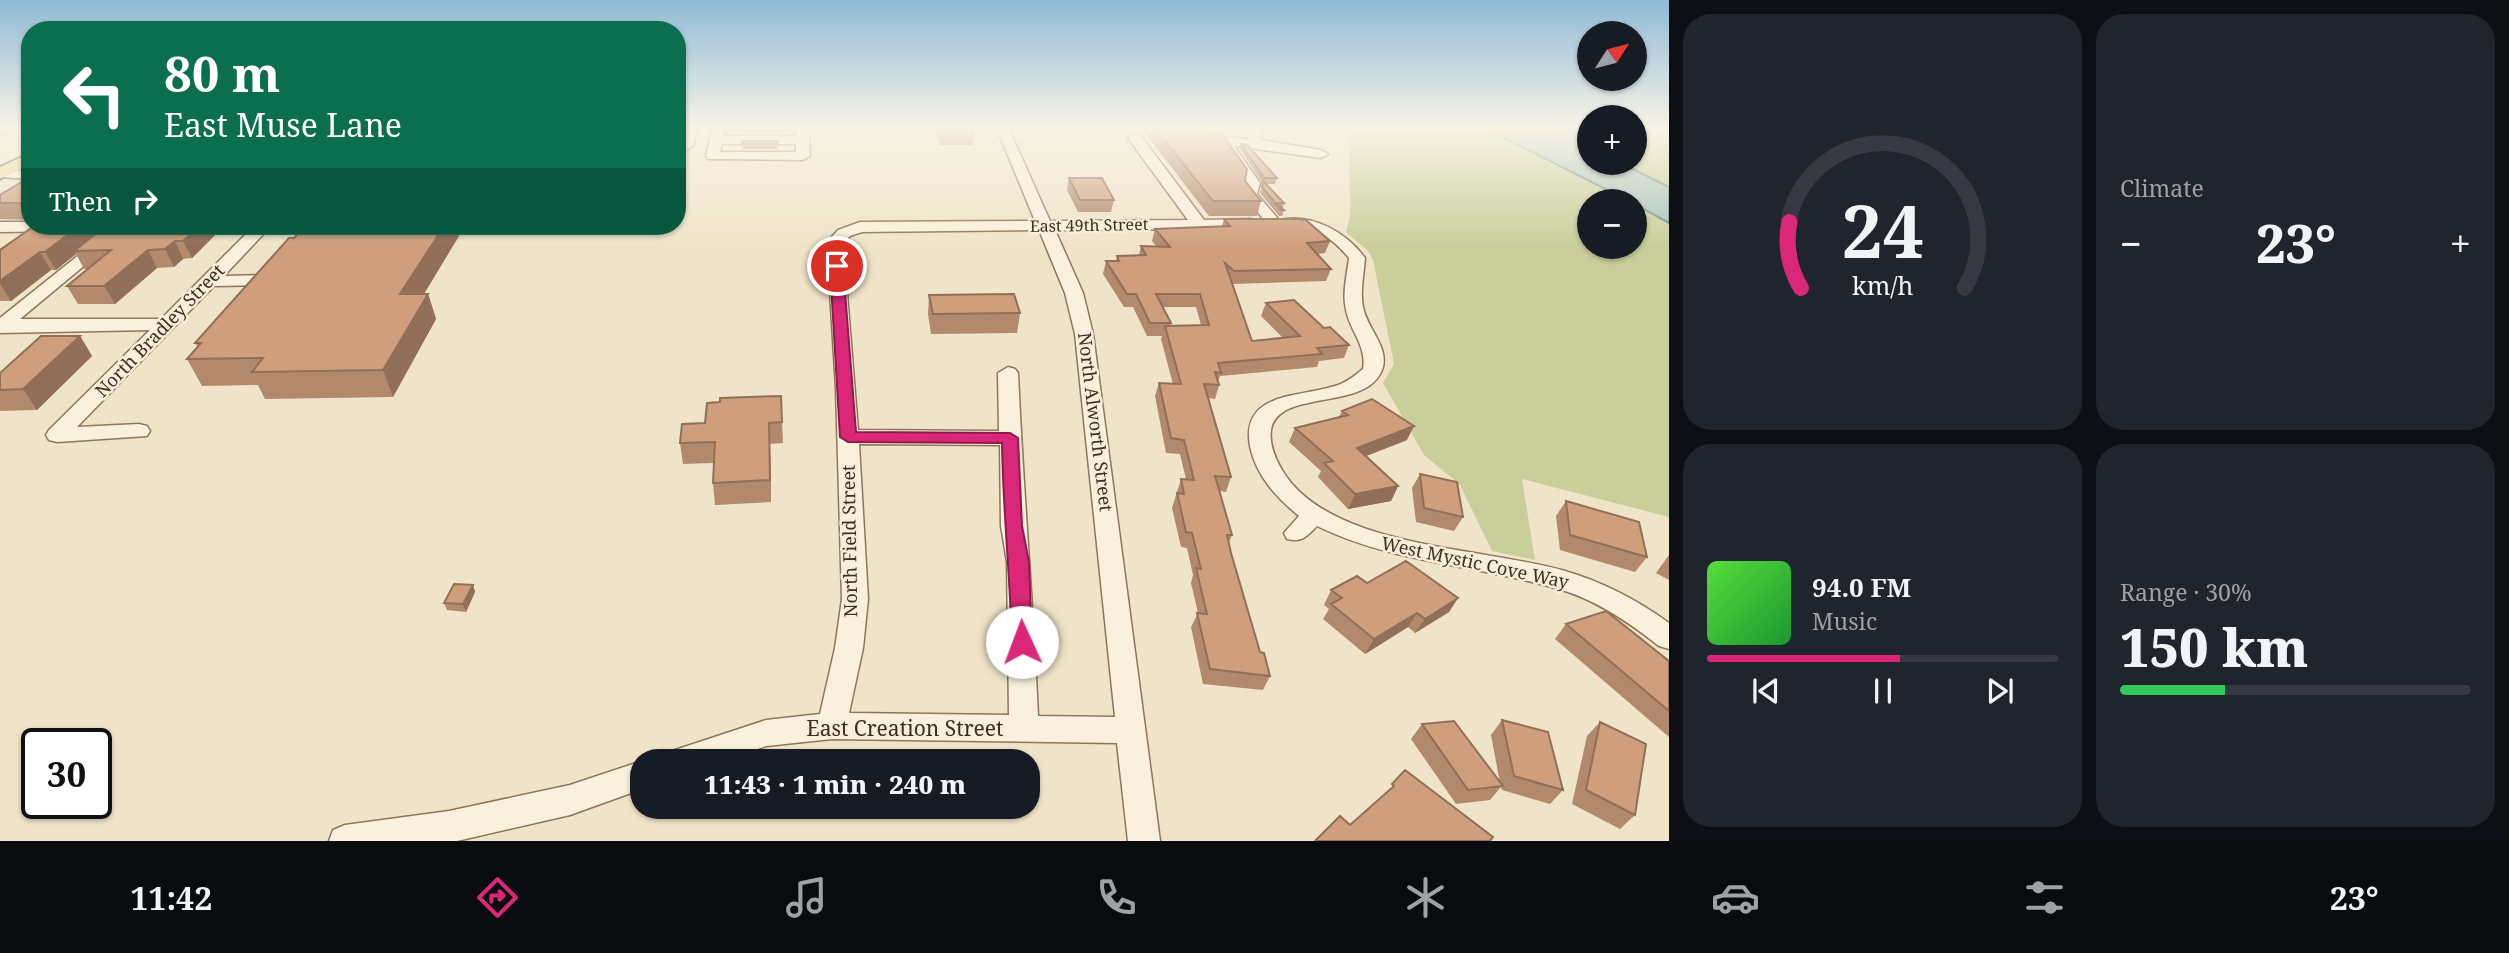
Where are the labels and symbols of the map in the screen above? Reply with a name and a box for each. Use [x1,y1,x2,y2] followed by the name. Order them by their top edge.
[1577,21,1647,91] north arrow
[1030,213,1149,237] street label: East 49th Street
[807,236,867,296] pin
[89,259,229,402] street label: North Bradley Street
[1073,331,1119,513] street label: North Alworth Street
[836,465,862,618] street label: North Field Street
[1379,530,1572,594] street label: West Mystic Cove Way
[985,605,1059,679] position arrow
[807,714,1003,742] street label: East Creation Street
[21,728,112,819] speed limit sign: 30

